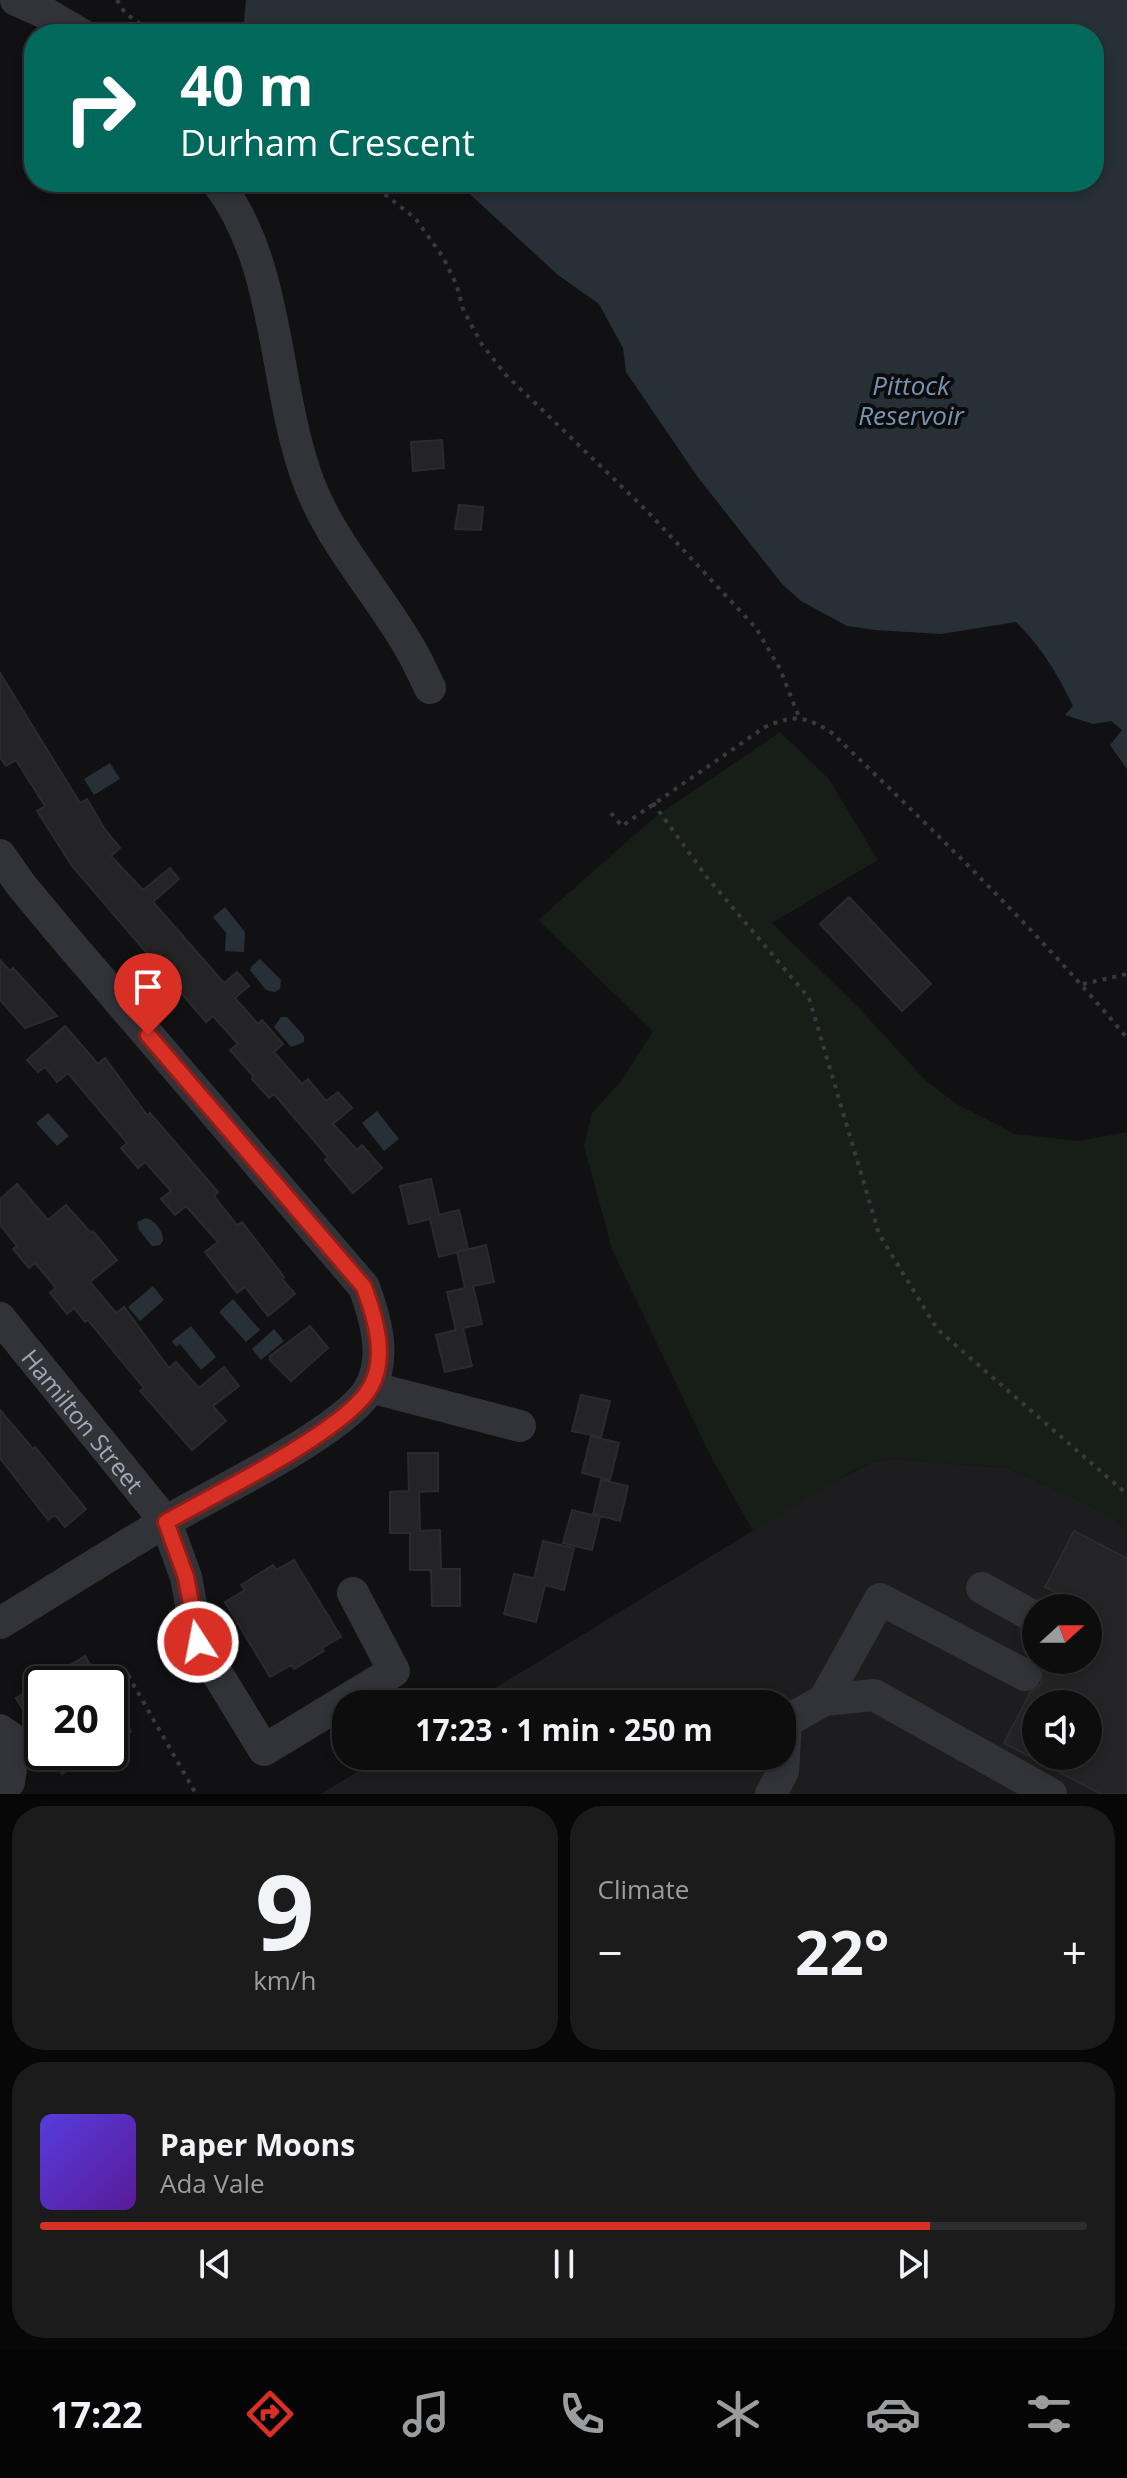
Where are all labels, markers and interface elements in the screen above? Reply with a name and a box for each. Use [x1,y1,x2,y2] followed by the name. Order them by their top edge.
[180,46,314,122] text: 40 m
[48,56,152,160] icon: right
[180,118,475,167] text: Durham Crescent
[858,367,966,433] water label: Pittock Reservoir
[114,953,182,1035] pin
[126,965,170,1009] icon: arrive
[15,1342,152,1499] street label: Hamilton Street
[1022,1594,1102,1674] north arrow
[1022,1594,1102,1770] map controls
[156,1600,240,1684] position arrow
[24,1666,128,1770] speed limit sign: 20
[1022,1690,1102,1770] button: sound
[415,1709,713,1750] text: 17:23 · 1 min · 250 m
[255,1839,314,1980] text: 9
[598,1871,689,1907] text: Climate
[795,1911,889,1993] text: 22°
[598,1922,623,1982] text: −
[1062,1922,1087,1982] text: +
[253,1962,316,1998] text: km/h
[160,2124,355,2165] text: Paper Moons
[160,2165,265,2201] text: Ada Vale
[193,2242,237,2286] icon: previous
[542,2242,586,2286] icon: pause
[891,2242,935,2286] icon: next
[242,2386,298,2442] icon: directions
[398,2386,454,2442] icon: music
[554,2386,610,2442] icon: phone
[710,2386,766,2442] icon: climate
[865,2386,921,2442] icon: car
[1021,2386,1077,2442] icon: filters
[50,2390,142,2439] text: 17:22

